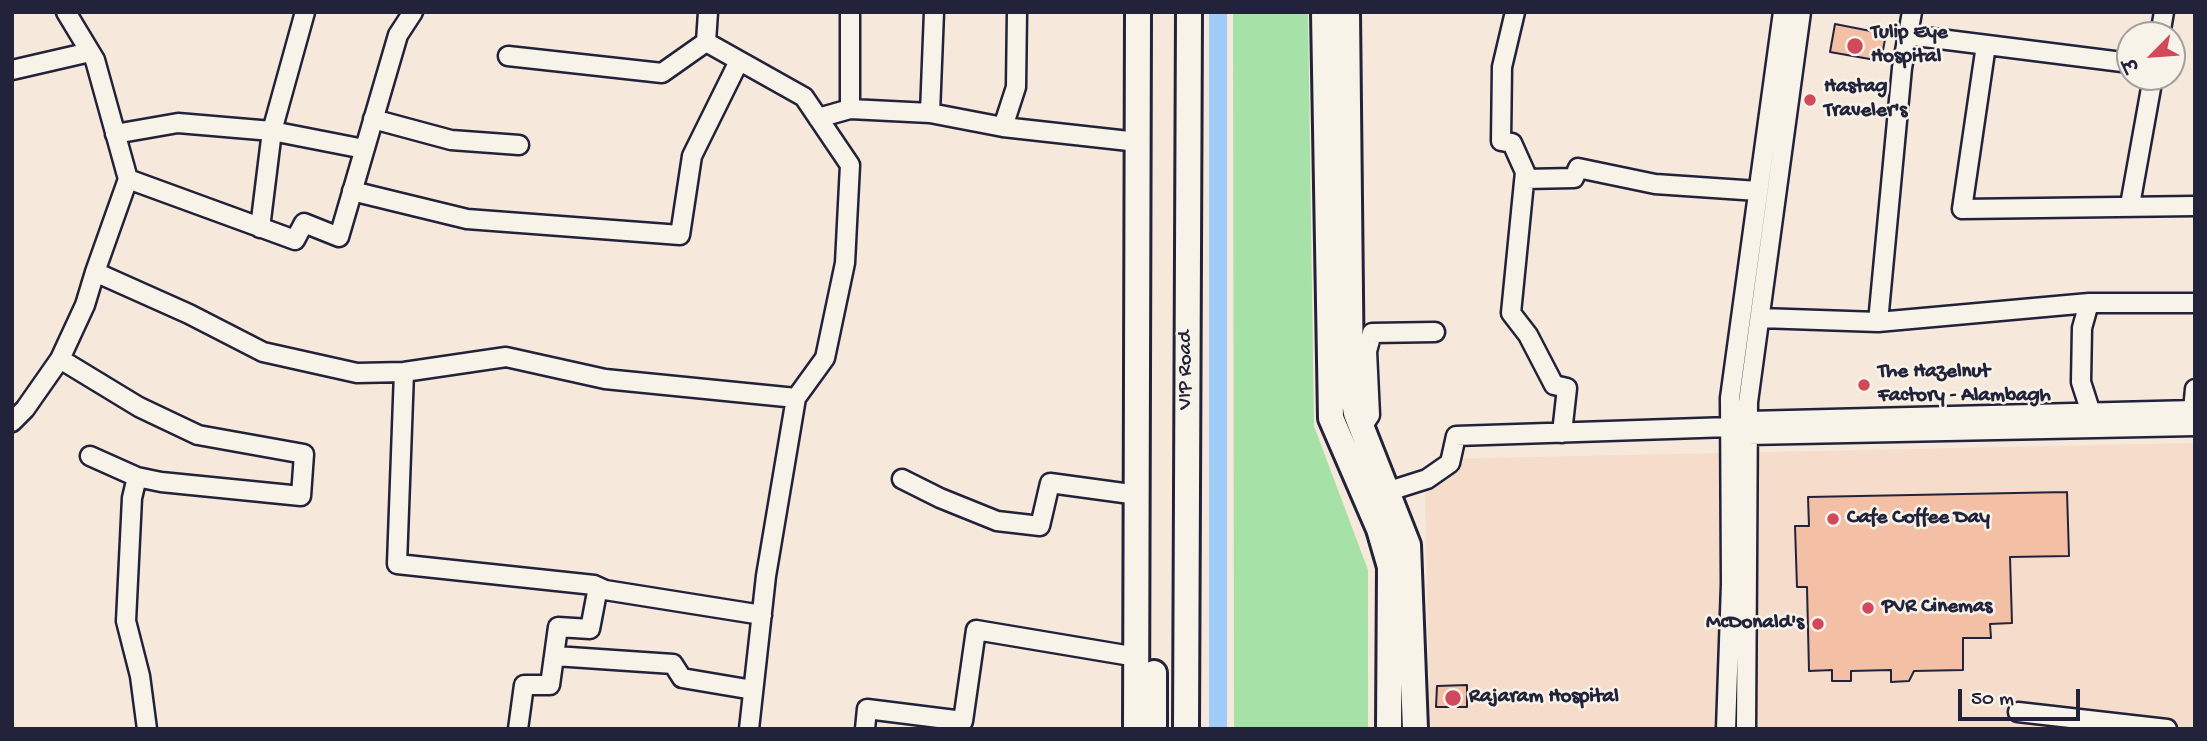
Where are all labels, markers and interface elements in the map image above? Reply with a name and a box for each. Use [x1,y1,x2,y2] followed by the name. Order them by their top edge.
[1871,21,1948,71] place label: Tulip Eye Hospital
[2116,21,2186,91] north arrow
[1845,36,1865,56] marker: Tulip Eye Hospital
[2120,54,2146,75] text: उ
[1824,75,1907,125] place label: Hastag Traveler's
[1802,92,1818,108] marker: Hastag Traveler's
[1174,330,1200,410] street label: VIP Road
[1878,360,2051,410] place label: The Hazelnut Factory - Alambagh
[1856,377,1872,393] marker: The Hazelnut Factory - Alambagh
[1847,506,1990,532] place label: Cafe Coffee Day
[1825,511,1841,527] marker: Cafe Coffee Day
[1882,595,1992,621] place label: PVR Cinemas
[1860,600,1876,616] marker: PVR Cinemas
[1706,611,1804,637] place label: McDonald's
[1810,616,1826,632] marker: McDonald's
[1962,674,2084,718] scale bar
[1469,685,1619,711] place label: Rajaram Hospital
[1443,688,1463,708] marker: Rajaram Hospital
[1971,688,2014,713] text: 50 m

